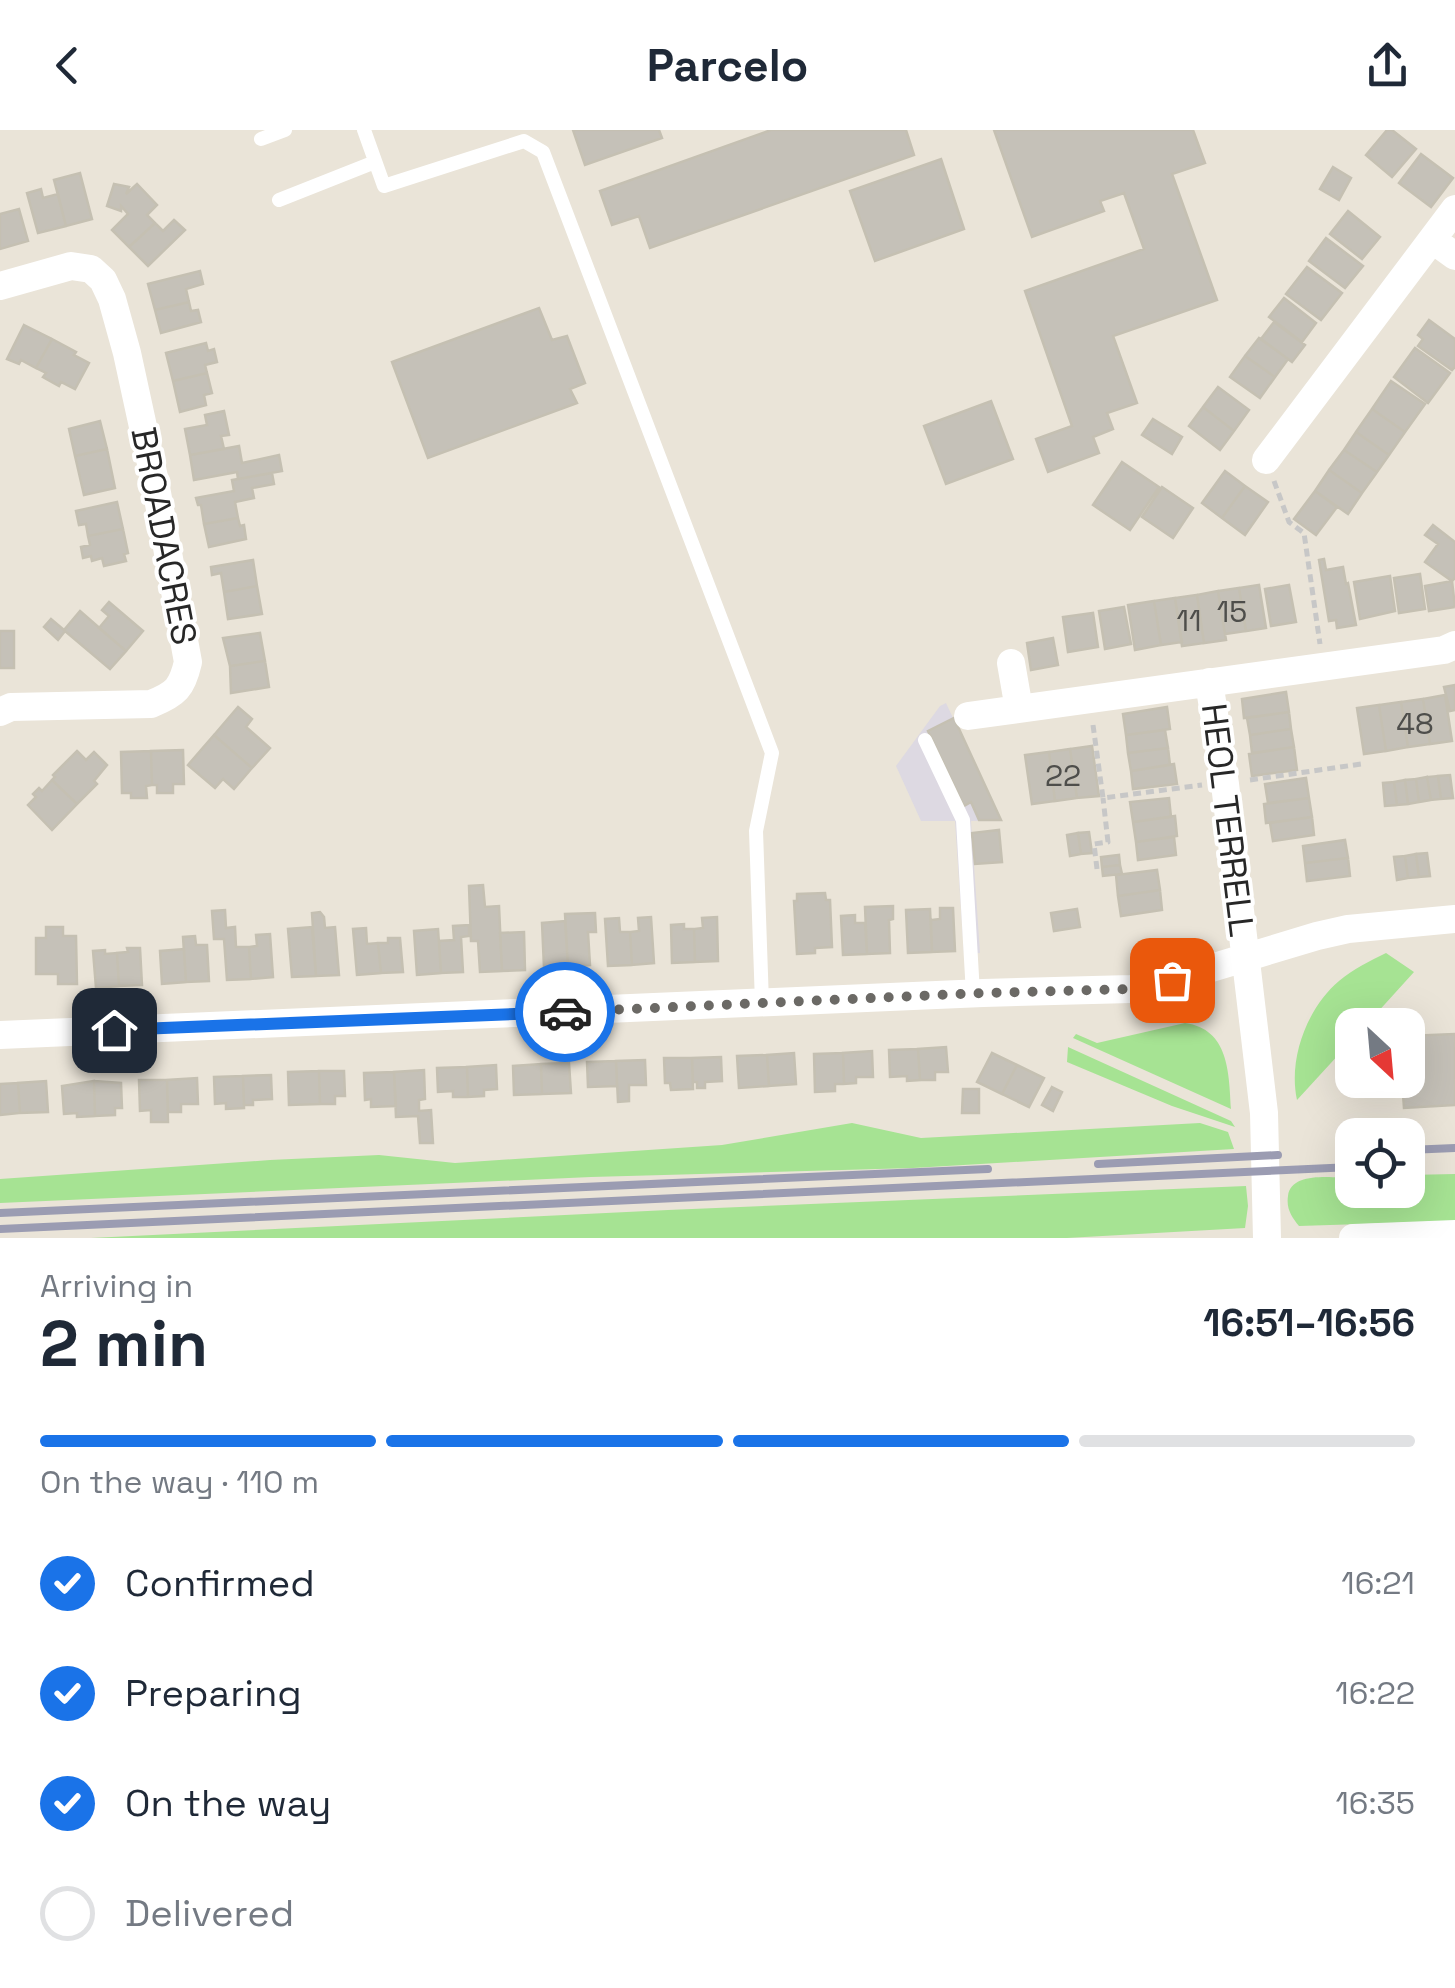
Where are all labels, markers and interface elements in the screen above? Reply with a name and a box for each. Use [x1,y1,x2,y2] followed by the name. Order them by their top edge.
[647,37,808,94] text: Parcelo
[40,38,95,93] icon: back
[1360,38,1415,93] icon: share
[121,424,207,648] street label: BROADACRES
[1217,592,1247,631] house number: 15
[1176,601,1202,640] house number: 11
[1192,701,1264,939] street label: HEOL TERRELL
[1396,704,1434,743] house number: 48
[1045,756,1081,795] house number: 22
[1130,938,1215,1023] pin
[1145,953,1200,1008] icon: bag
[515,962,615,1062] courier
[538,985,593,1040] icon: car
[72,988,157,1073] pin
[87,1003,142,1058] icon: home
[1335,1008,1425,1098] north arrow
[1335,1008,1425,1208] map controls
[1335,1118,1425,1208] button: locate
[40,1266,193,1306] text: Arriving in
[1203,1299,1415,1347] text: 16:51–16:56
[40,1302,208,1385] text: 2 min
[40,1462,319,1502] text: On the way · 110 m
[40,1556,95,1611] icon: check
[125,1559,315,1607] text: Confirmed
[1341,1563,1415,1603] text: 16:21
[40,1666,95,1721] icon: check
[125,1669,302,1717] text: Preparing
[1335,1673,1415,1713] text: 16:22
[40,1776,95,1831] icon: check
[125,1779,331,1827] text: On the way
[1335,1783,1415,1823] text: 16:35
[125,1889,294,1937] text: Delivered

